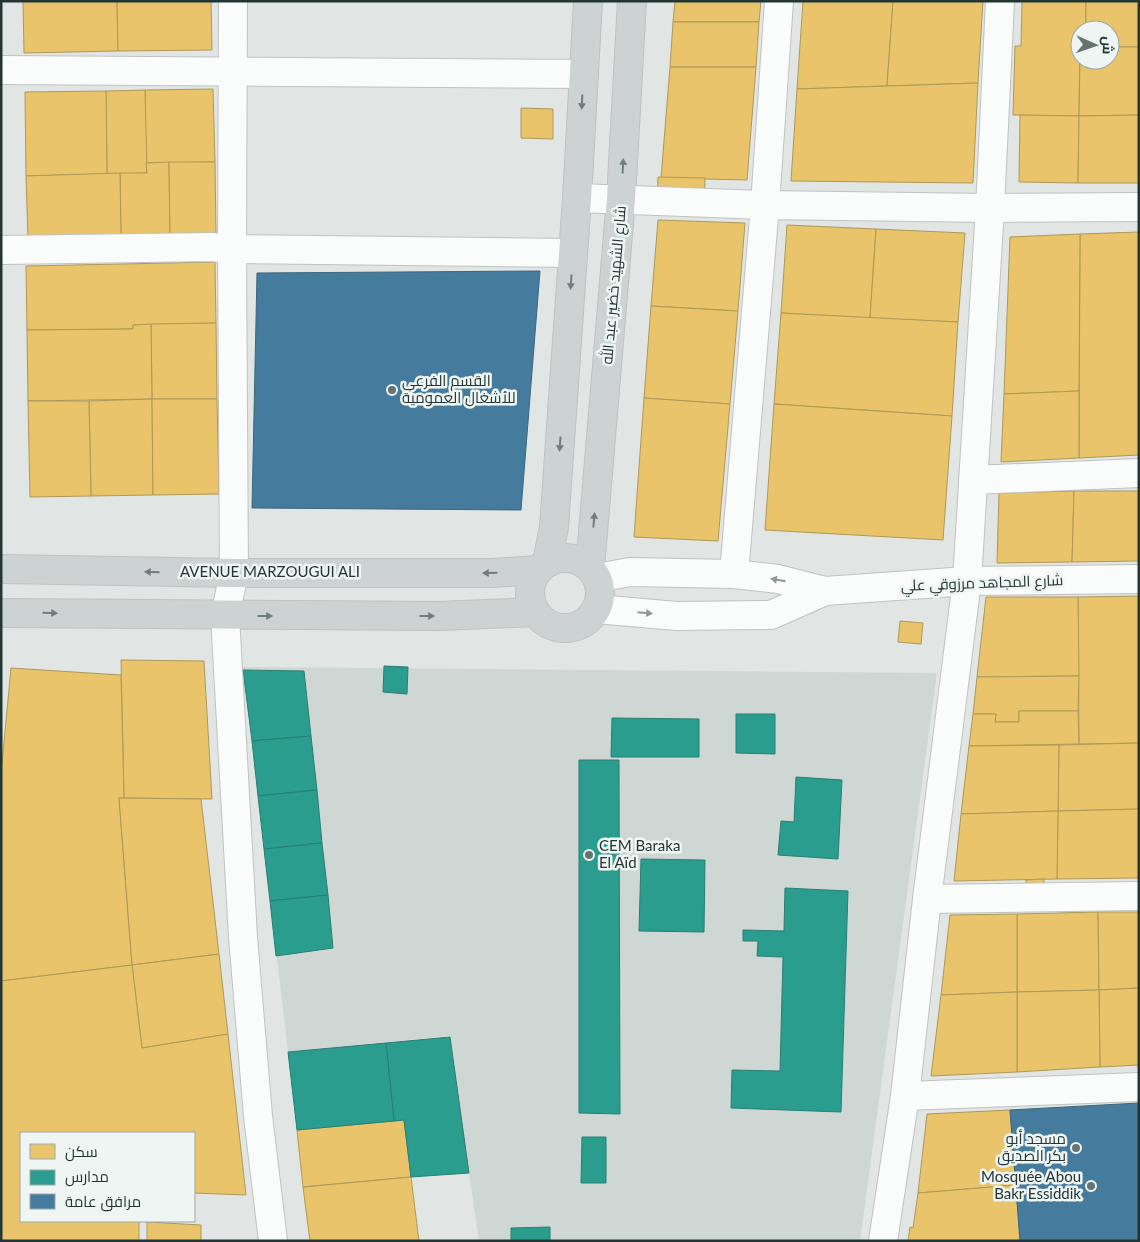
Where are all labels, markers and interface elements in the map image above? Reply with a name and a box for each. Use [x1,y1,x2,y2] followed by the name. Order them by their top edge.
[1070,20,1120,70] north arrow
[1099,36,1117,55] text: ش
[578,95,586,111] one-way arrow
[619,158,627,174] one-way arrow
[597,205,632,365] street label: شارع الشهيد خضير عبد الله
[567,274,575,290] one-way arrow
[402,371,516,407] place label: القسم الفرعي للأشغال العمومية
[386,384,398,396] marker: القسم الفرعي للأشغال العمومية
[556,436,564,452] one-way arrow
[590,511,598,527] one-way arrow
[180,562,360,580] street label: AVENUE MARZOUGUI ALI
[144,567,160,575] one-way arrow
[481,569,497,577] one-way arrow
[900,570,1064,598] street label: شارع المجاهد مرزوقي علي
[769,575,785,583] one-way arrow
[42,610,58,618] one-way arrow
[637,610,653,618] one-way arrow
[257,612,273,620] one-way arrow
[420,612,436,620] one-way arrow
[599,836,680,871] place label: CEM Baraka El Aïd
[583,849,595,861] marker: CEM Baraka El Aïd
[997,1129,1066,1166] place label: مسجد أبو بكر الصديق
[20,1132,195,1222] legend
[65,1142,98,1162] text: سكن
[1070,1142,1082,1154] marker: مسجد أبو بكر الصديق
[65,1167,109,1187] text: مدارس
[981,1167,1081,1202] place label: Mosquée Abou Bakr Essiddik
[1085,1180,1097,1192] marker: Mosquée Abou Bakr Essiddik
[65,1192,141,1212] text: مرافق عامة

